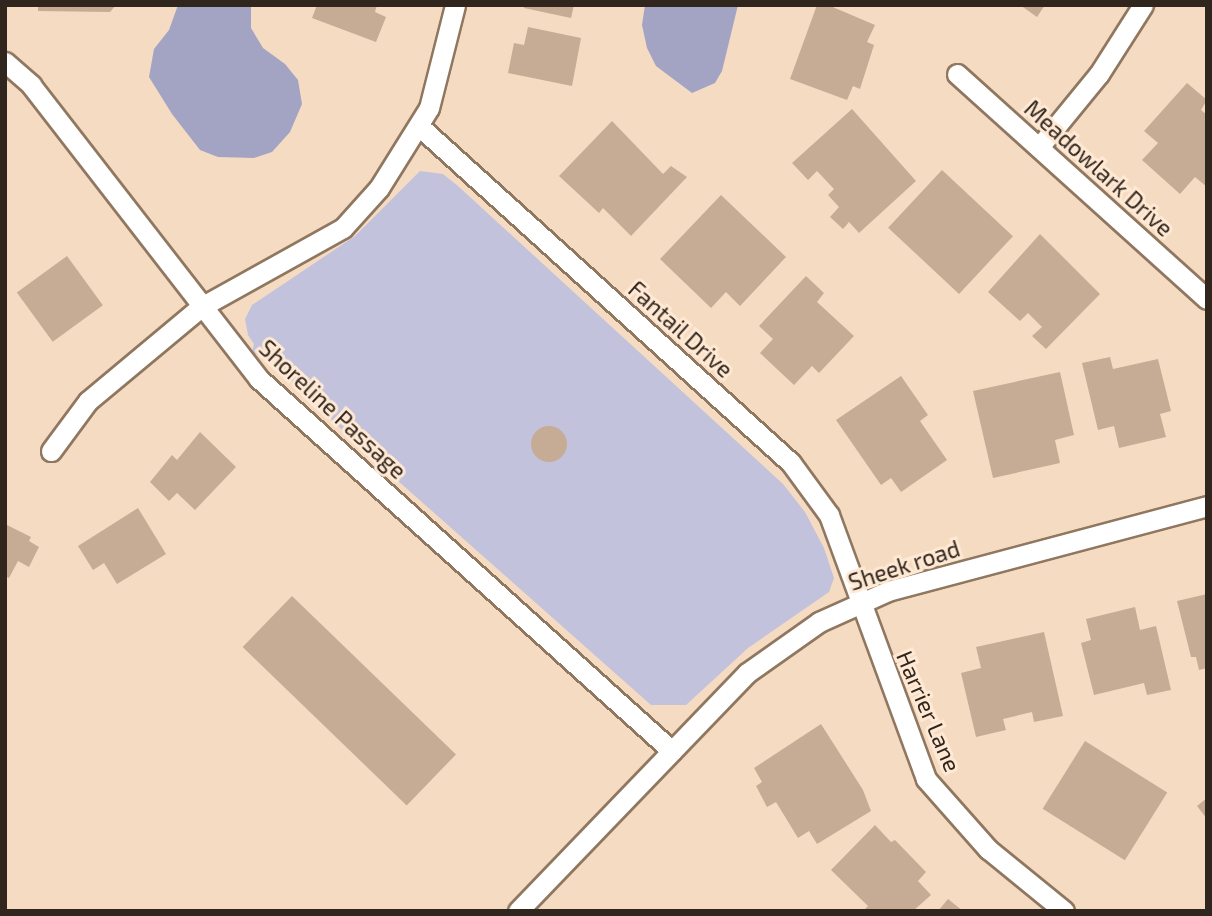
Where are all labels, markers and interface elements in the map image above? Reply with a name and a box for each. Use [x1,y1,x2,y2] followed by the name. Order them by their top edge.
[1019,94,1179,242] street label: Meadowlark Drive
[623,275,739,383] street label: Fantail Drive
[254,334,412,484] street label: Shoreline Passage
[845,534,963,596] street label: Sheek road
[891,646,967,776] street label: Harrier Lane

